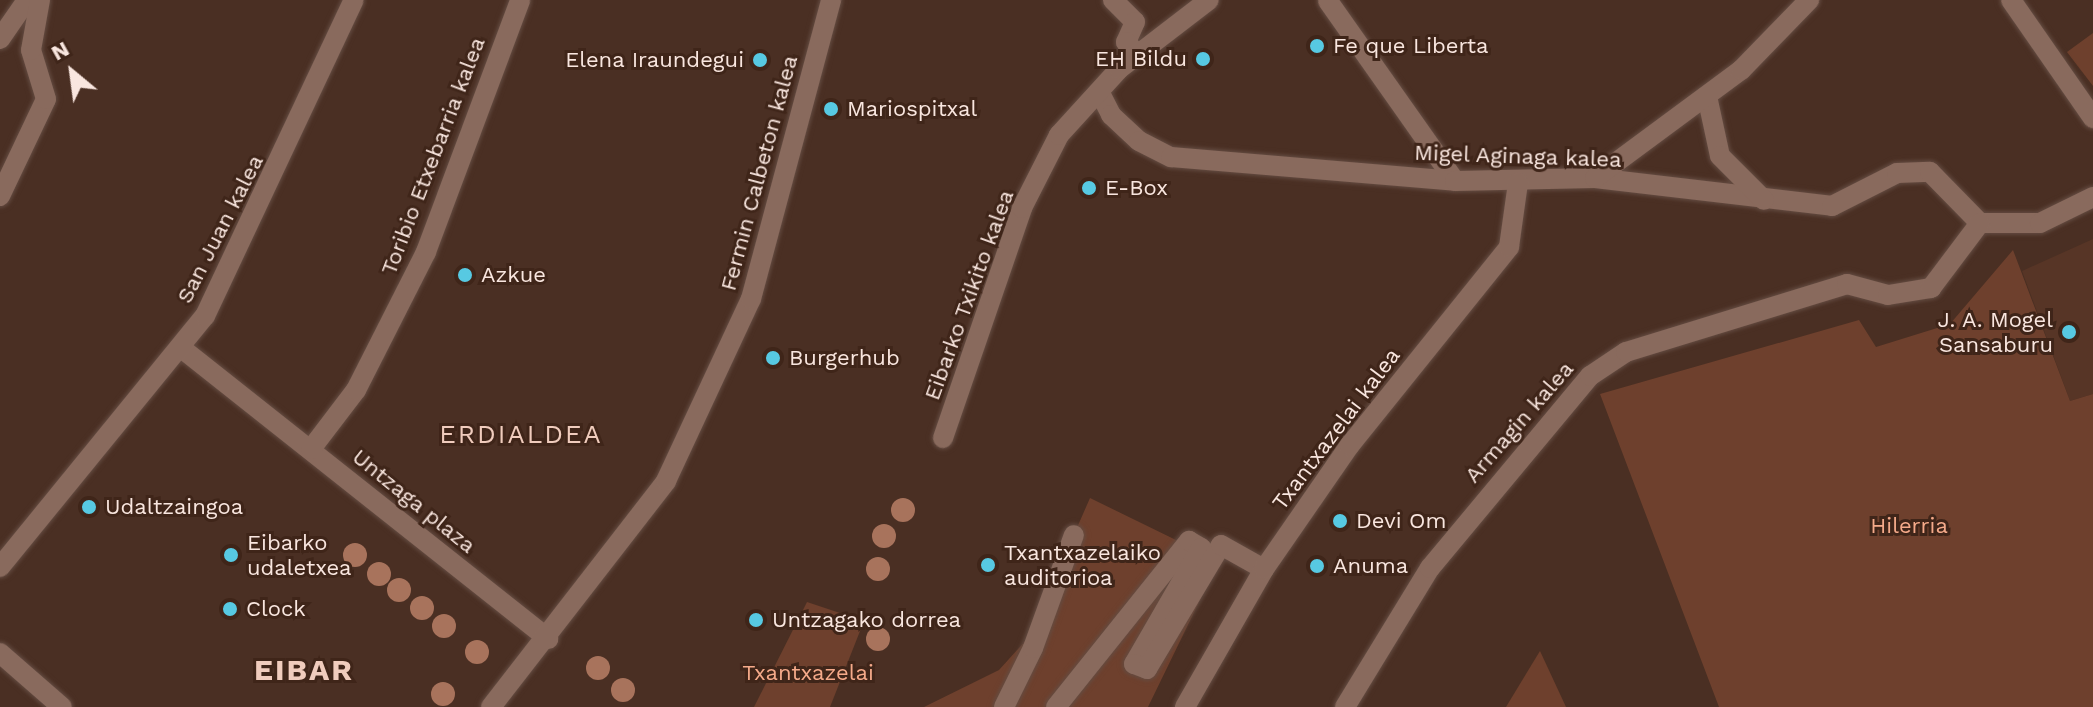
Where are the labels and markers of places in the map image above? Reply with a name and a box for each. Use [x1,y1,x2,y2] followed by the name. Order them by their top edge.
[1333,33,1488,59] place label: Fe que Liberta
[1308,37,1326,55] marker: Fe que Liberta
[1095,46,1187,72] place label: EH Bildu
[565,47,744,73] place label: Elena Iraundegui
[1194,50,1212,68] marker: EH Bildu
[751,51,769,69] marker: Elena Iraundegui
[847,96,977,122] place label: Mariospitxal
[822,100,840,118] marker: Mariospitxal
[1105,175,1168,201] place label: E-Box
[1080,179,1098,197] marker: E-Box
[481,262,546,288] place label: Azkue
[456,266,474,284] marker: Azkue
[1937,306,2053,358] place label: J. A. Mogel Sansaburu
[2060,323,2078,341] marker: J. A. Mogel Sansaburu
[789,345,900,371] place label: Burgerhub
[764,349,782,367] marker: Burgerhub
[105,494,243,520] place label: Udaltzaingoa
[80,498,98,516] marker: Udaltzaingoa
[1356,508,1446,534] place label: Devi Om
[1331,512,1349,530] marker: Devi Om
[247,529,352,580] place label: Eibarko udaletxea
[1004,539,1161,590] place label: Txantxazelaiko auditorioa
[222,546,240,564] marker: Eibarko udaletxea
[1333,553,1408,579] place label: Anuma
[979,556,997,574] marker: Txantxazelaiko auditorioa
[1308,557,1326,575] marker: Anuma
[246,596,306,622] place label: Clock
[221,600,239,618] marker: Clock
[772,607,961,633] place label: Untzagako dorrea
[747,611,765,629] marker: Untzagako dorrea

